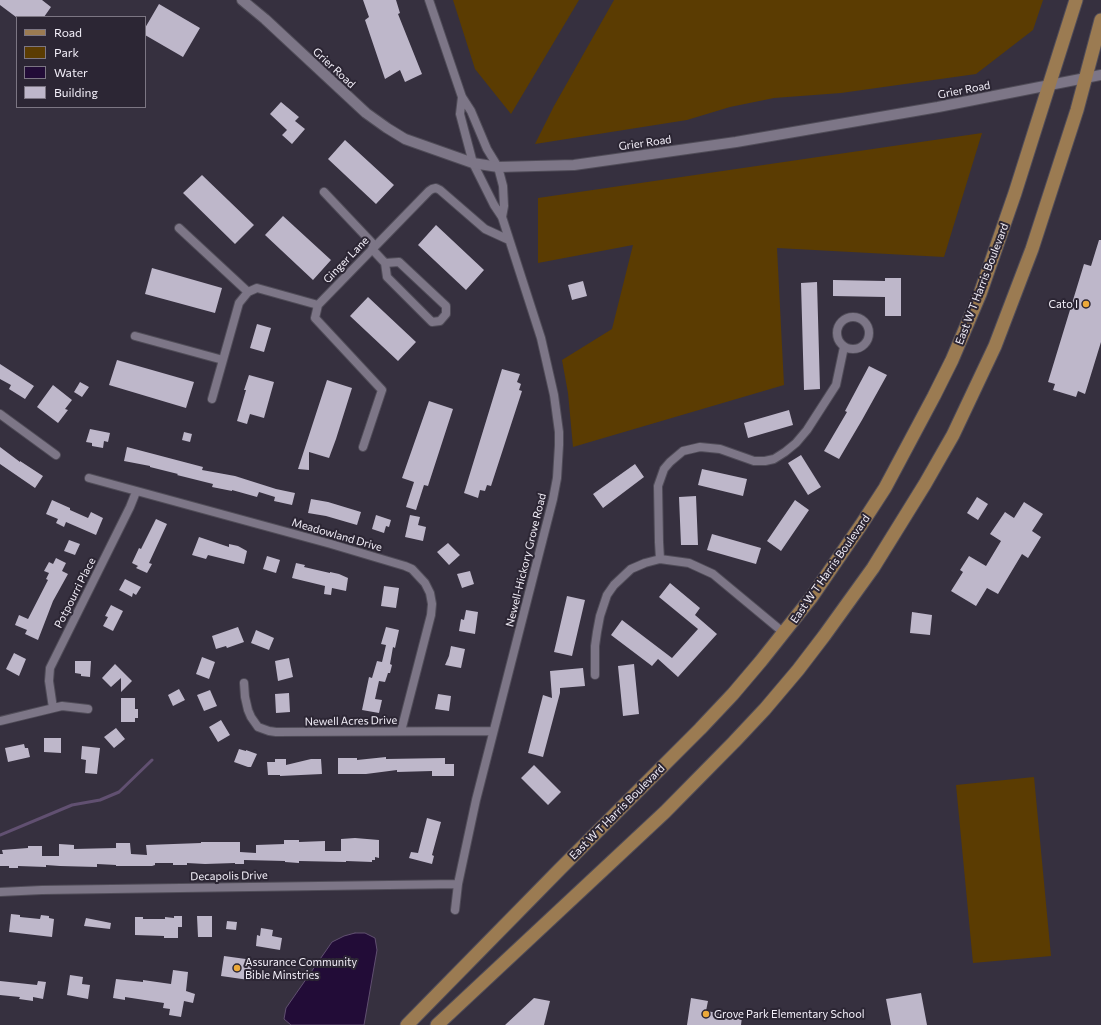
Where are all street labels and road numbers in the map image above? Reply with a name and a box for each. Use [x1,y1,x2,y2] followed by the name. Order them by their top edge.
[310,45,358,91] street label: Grier Road
[937,78,991,102] street label: Grier Road
[618,133,672,153] street label: Grier Road
[953,221,1011,347] street label: East W T Harris Boulevard
[321,234,371,286] street label: Ginger Lane
[503,492,549,628] street label: Newell-Hickory Grove Road
[788,512,872,626] street label: East W T Harris Boulevard
[290,516,384,554] street label: Meadowland Drive
[52,556,98,630] street label: Potpourri Place
[305,714,397,728] street label: Newell Acres Drive
[567,762,667,862] street label: East W T Harris Boulevard
[190,869,268,883] street label: Decapolis Drive

